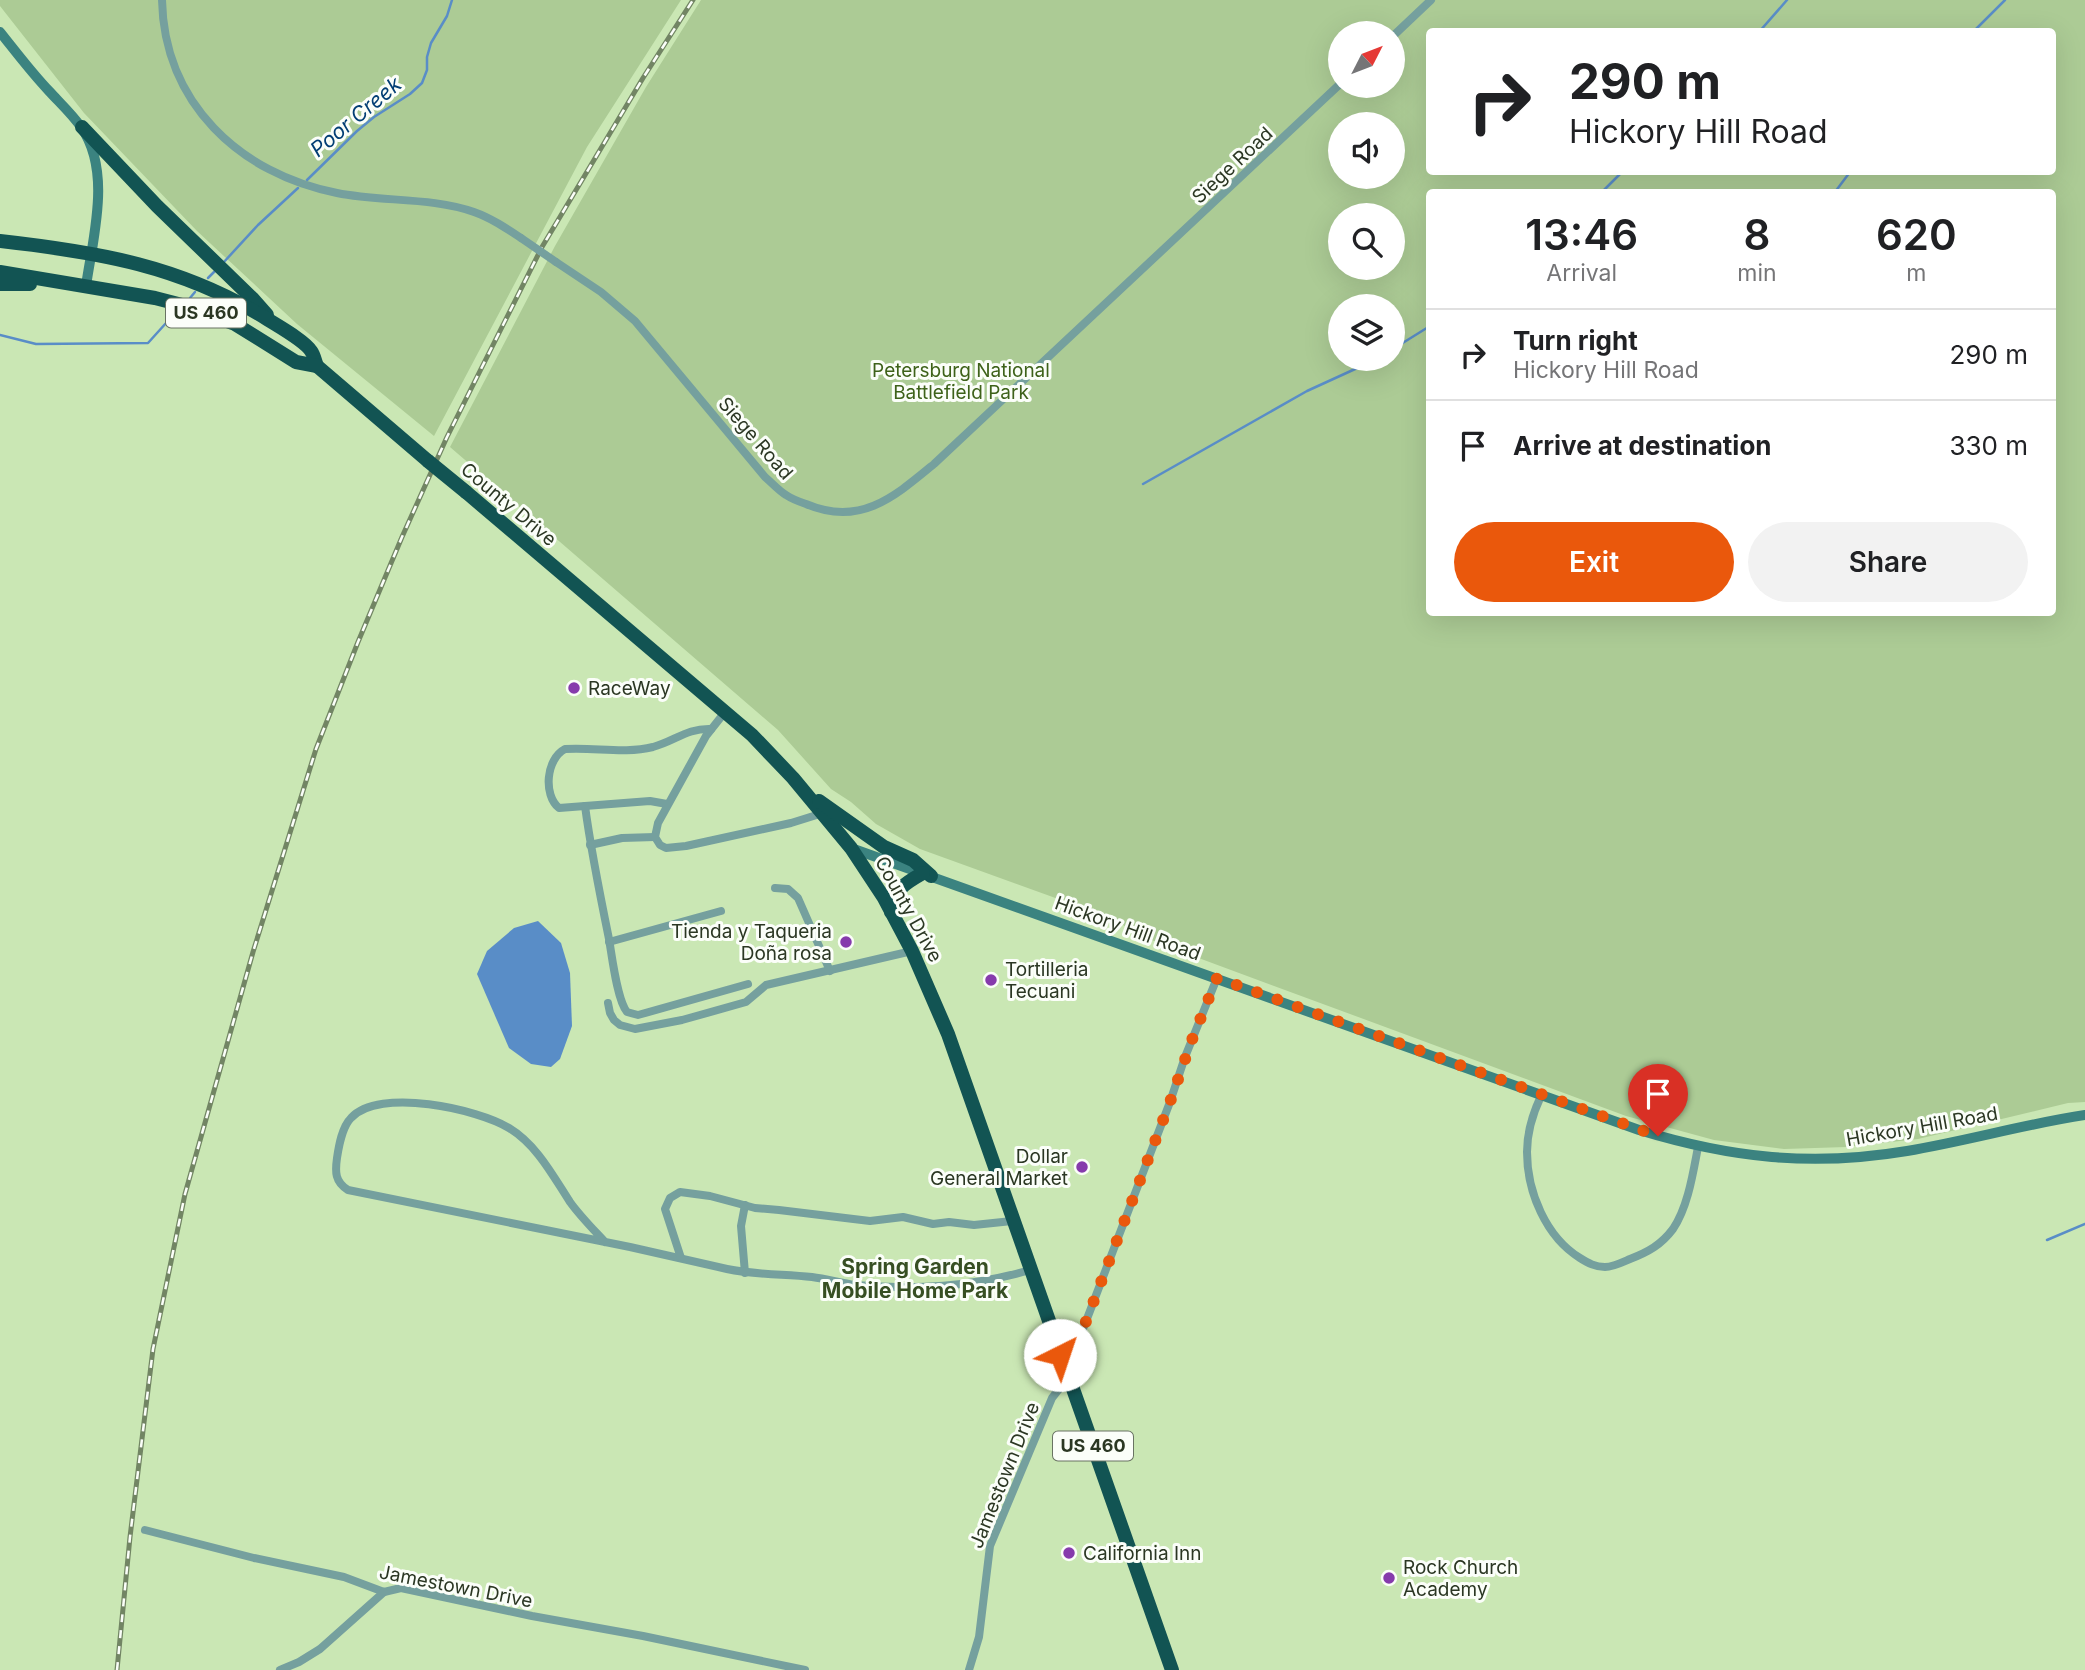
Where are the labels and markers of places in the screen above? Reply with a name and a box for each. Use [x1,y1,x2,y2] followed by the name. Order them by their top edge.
[588,677,671,700] place label: RaceWay
[566,680,582,696] marker: RaceWay
[671,920,832,965] place label: Tienda y Taqueria Doña rosa
[838,934,854,950] marker: Tienda y Taqueria Doña rosa
[1005,958,1088,1003] place label: Tortilleria Tecuani
[983,972,999,988] marker: Tortilleria Tecuani
[1628,1064,1688,1136] pin
[930,1145,1068,1190] place label: Dollar General Market
[1074,1159,1090,1175] marker: Dollar General Market
[1083,1542,1201,1565] place label: California Inn
[1061,1545,1077,1561] marker: California Inn
[1403,1556,1518,1601] place label: Rock Church Academy
[1381,1570,1397,1586] marker: Rock Church Academy

